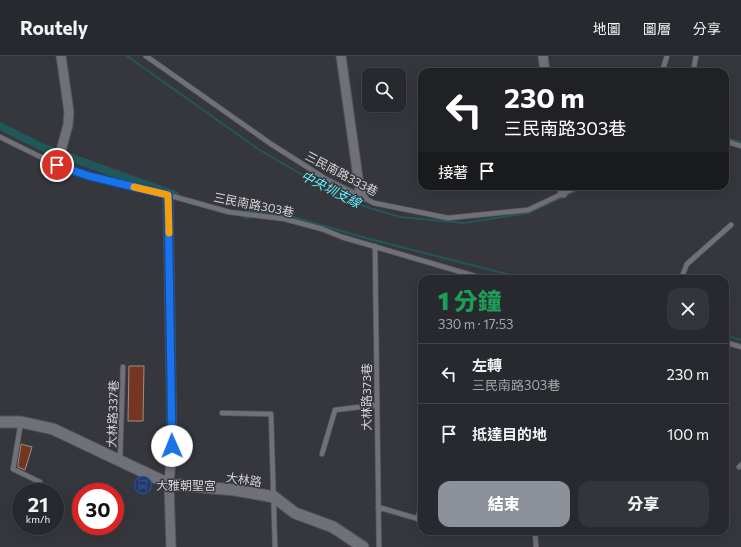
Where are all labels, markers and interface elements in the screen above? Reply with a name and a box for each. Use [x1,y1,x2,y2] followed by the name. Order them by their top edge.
[20,16,88,39] text: Routely
[593,20,621,37] text: 地圖
[643,20,671,37] text: 圖層
[693,20,721,37] text: 分享
[362,68,406,112] map controls
[362,68,406,112] button: search
[504,80,585,114] text: 230 m
[438,84,490,136] icon: left
[504,117,626,139] text: 三民南路303巷
[40,148,74,182] pin
[303,148,381,198] street label: 三民南路333巷
[46,154,68,176] icon: arrive
[476,160,498,182] icon: arrive
[438,163,468,181] text: 接著
[298,167,365,212] water label: 中央圳支線
[213,189,295,219] street label: 三民南路303巷
[438,286,502,315] text: 1 分鐘
[667,288,709,330] button: close
[438,316,514,332] text: 330 m · 17:53
[472,356,502,374] text: 左轉
[359,363,373,431] street label: 大林路373巷
[438,363,460,385] icon: left
[666,365,709,383] text: 230 m
[472,377,560,393] text: 三民南路303巷
[104,380,120,448] street label: 大林路337巷
[438,423,460,445] icon: arrive
[151,425,193,467] position arrow
[472,425,547,443] text: 抵達目的地
[667,425,709,443] text: 100 m
[225,470,263,488] street label: 大林路
[133,475,153,495] bus stop icon: 大雅朝聖宮
[156,478,216,492] place label: 大雅朝聖宮
[438,481,570,527] button: 結束
[578,481,709,527] button: 分享
[72,483,124,535] speed limit sign: 30
[28,492,48,516] text: 21
[26,513,50,525] text: km/h

